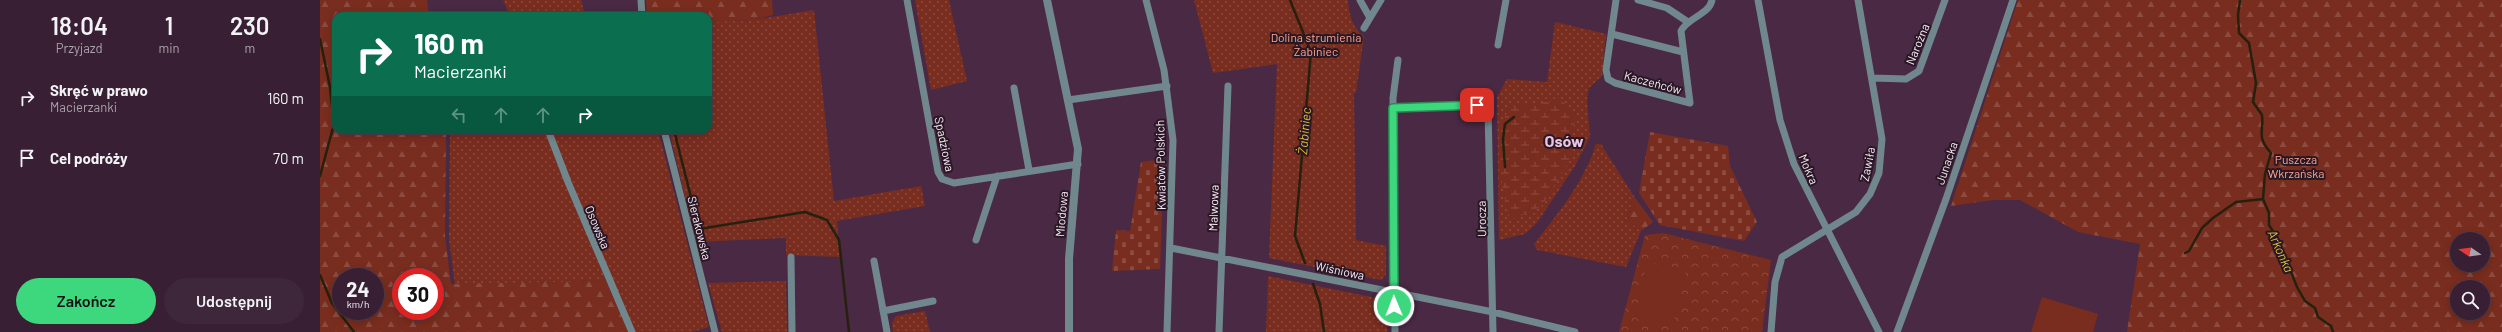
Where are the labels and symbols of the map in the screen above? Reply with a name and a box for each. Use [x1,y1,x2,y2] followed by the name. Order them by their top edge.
[1902,21,1932,67] street label: Narożna
[1271,30,1361,58] park label: Dolina strumienia Żabiniec
[1623,68,1684,96] street label: Kaczeńców
[1460,88,1494,122] pin
[1294,106,1314,155] water label: Żabiniec
[932,115,958,173] street label: Spadziowa
[1152,120,1168,210] street label: Kwiatów Polskich
[1545,131,1584,150] district label: Osów
[1932,140,1960,186] street label: Junacka
[1857,146,1877,182] street label: Zawiła
[1796,152,1822,186] street label: Mokra
[2268,152,2324,180] park label: Puszcza Wkrzańska
[1205,184,1221,232] street label: Malwowa
[1052,191,1070,237] street label: Miodowa
[685,195,715,261] street label: Sierakowska
[1474,201,1488,237] street label: Urocza
[583,203,613,251] street label: Osowska
[2265,227,2298,275] water label: Arkonka
[2450,232,2490,272] north arrow
[1314,258,1366,282] street label: Wiśniowa
[392,268,444,320] speed limit sign: 30
[1373,285,1415,327] position arrow

